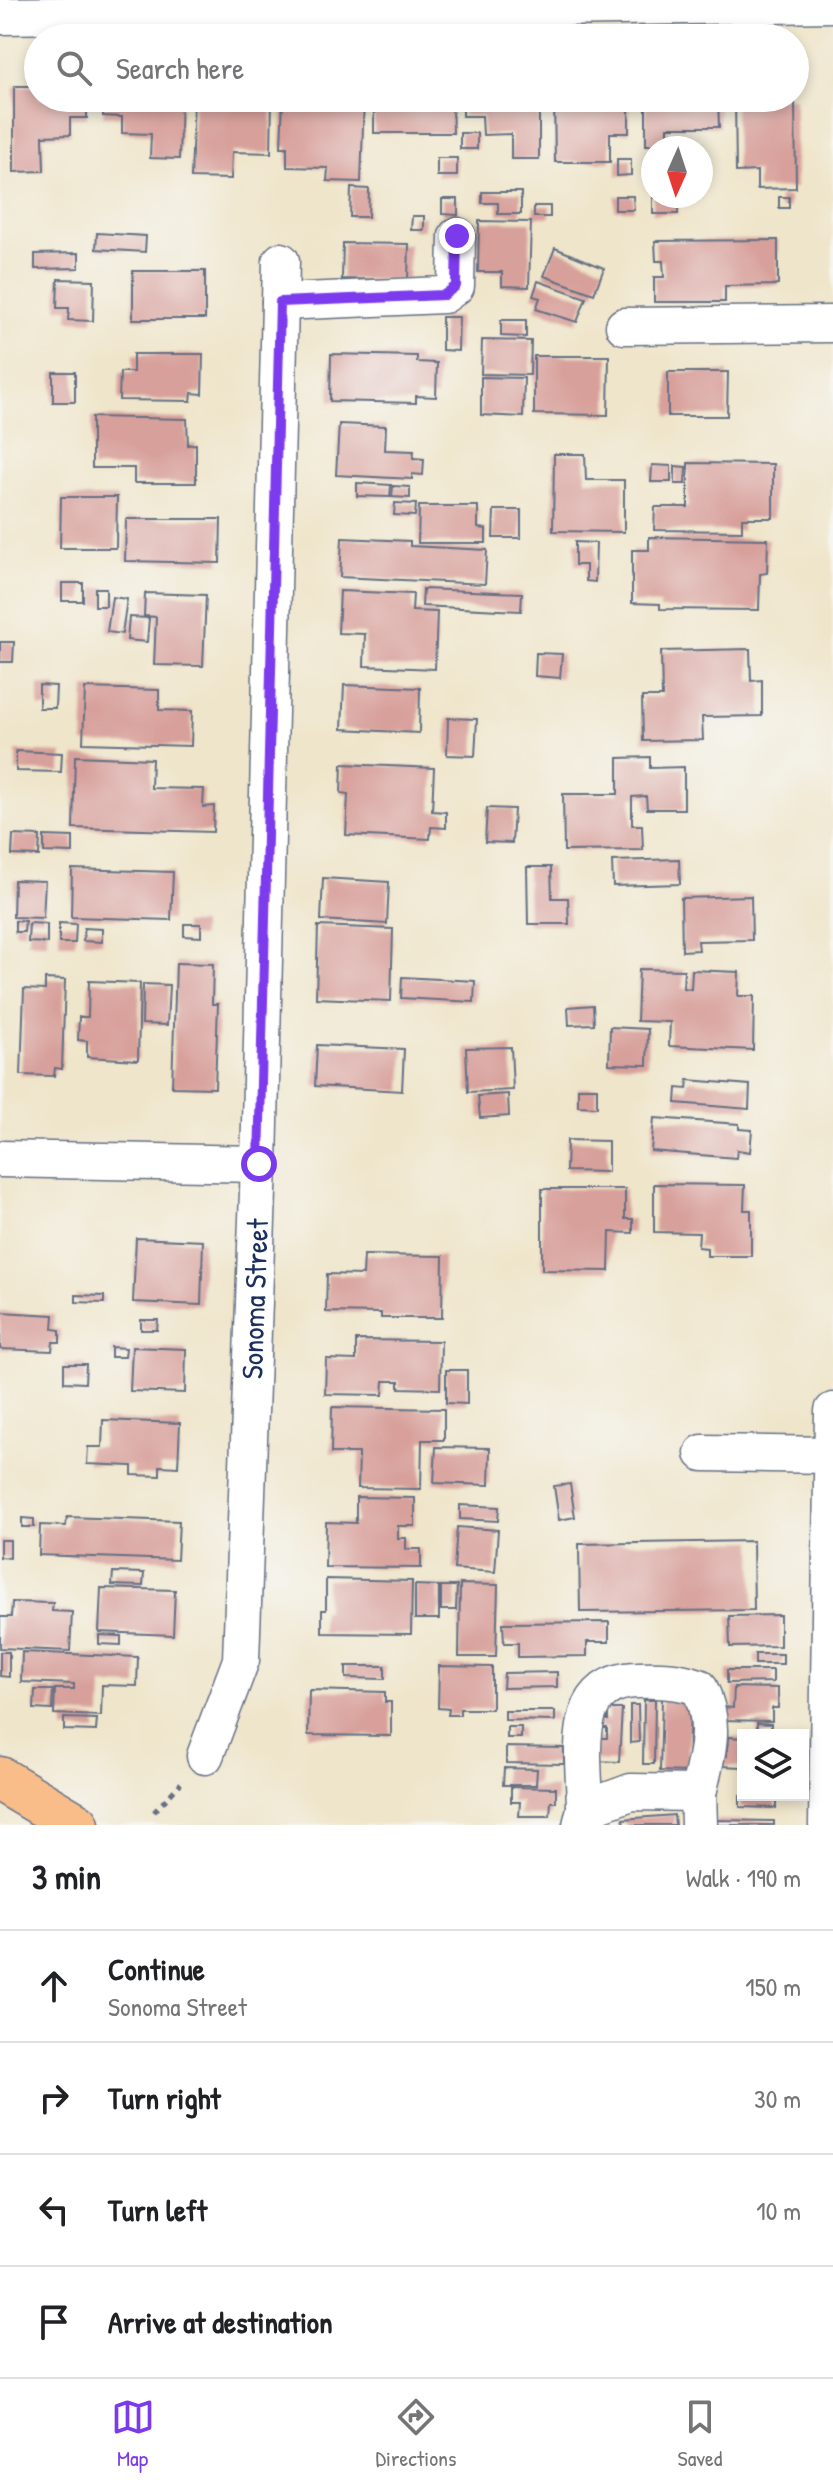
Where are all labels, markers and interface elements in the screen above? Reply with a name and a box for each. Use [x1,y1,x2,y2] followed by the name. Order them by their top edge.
[24,24,809,112] search box
[52,46,96,90] icon: search
[116,48,244,88] text: Search here
[641,136,713,208] north arrow
[439,218,475,254] route end
[241,1146,277,1182] route start
[231,1217,277,1380] street label: Sonoma Street
[737,1729,809,1801] map controls
[737,1729,809,1801] button: layers
[32,1854,101,1900] text: 3 min
[686,1860,801,1895] text: Walk · 190 m
[108,1949,205,1989] text: Continue
[32,1964,76,2008] icon: ahead
[745,1969,801,2004] text: 150 m
[108,1989,247,2024] text: Sonoma Street
[32,2076,76,2120] icon: right
[108,2078,221,2118] text: Turn right
[754,2081,801,2116] text: 30 m
[32,2188,76,2232] icon: left
[108,2190,207,2230] text: Turn left
[756,2193,801,2228] text: 10 m
[32,2300,76,2344] icon: arrive
[108,2302,333,2342] text: Arrive at destination
[111,2395,155,2473] tab: Map
[376,2395,457,2473] tab: Directions
[678,2395,722,2473] tab: Saved

